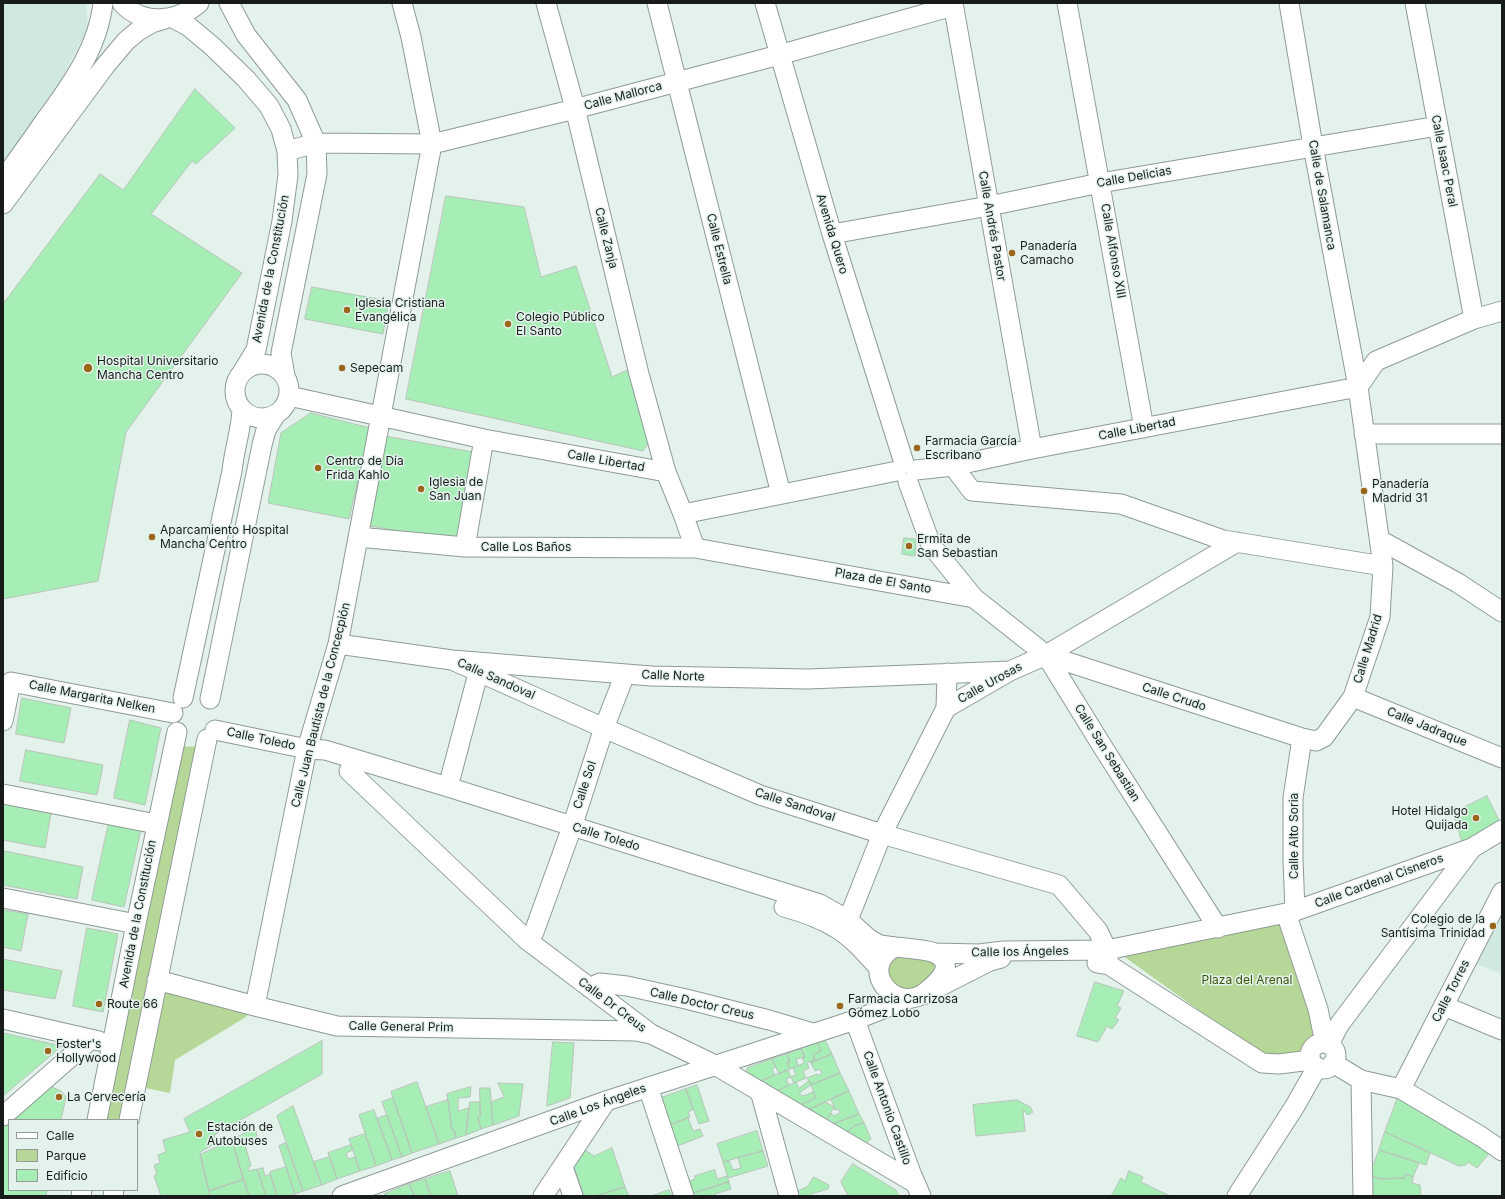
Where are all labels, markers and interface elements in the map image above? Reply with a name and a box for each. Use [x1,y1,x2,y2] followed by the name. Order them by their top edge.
[582,79,664,113] street label: Calle Mallorca
[1428,114,1460,208] street label: Calle Isaac Peral
[1305,139,1339,251] street label: Calle de Salamanca
[1095,163,1173,191] street label: Calle Delicias
[975,170,1009,282] street label: Calle Andrés Pastor
[813,192,851,276] street label: Avenida Quero
[250,194,292,344] street label: Avenida de la Constitución
[1098,202,1128,300] street label: Calle Alfonso XIII
[591,206,621,270] street label: Calle Zanja
[703,212,735,286] street label: Calle Estrella
[1020,239,1077,267] place label: Panadería Camacho
[1007,248,1017,258] marker: Panadería Camacho
[355,296,445,324] place label: Iglesia Cristiana Evangélica
[342,305,352,315] marker: Iglesia Cristiana Evangélica
[516,310,605,338] place label: Colegio Público El Santo
[503,319,513,329] marker: Colegio Público El Santo
[97,354,218,382] place label: Hospital Universitario Mancha Centro
[350,361,403,375] place label: Sepecam
[82,362,94,374] marker: Hospital Universitario Mancha Centro
[337,363,347,373] marker: Sepecam
[1097,414,1177,444] street label: Calle Libertad
[925,434,1017,462] place label: Farmacia García Escribano
[912,443,922,453] marker: Farmacia García Escribano
[566,447,646,475] street label: Calle Libertad
[326,454,404,482] place label: Centro de Día Frida Kahlo
[313,463,323,473] marker: Centro de Día Frida Kahlo
[429,475,483,503] place label: Iglesia de San Juan
[1372,477,1429,505] place label: Panadería Madrid 31
[416,484,426,494] marker: Iglesia de San Juan
[1359,486,1369,496] marker: Panadería Madrid 31
[160,523,289,551] place label: Aparcamiento Hospital Mancha Centro
[147,532,157,542] marker: Aparcamiento Hospital Mancha Centro
[917,532,998,560] place label: Ermita de San Sebastian
[481,540,571,554] street label: Calle Los Baños
[904,541,914,551] marker: Ermita de San Sebastian
[834,565,932,597] street label: Plaza de El Santo
[289,601,353,809] street label: Calle Juan Bautista de la Concecpión
[1351,613,1385,685] street label: Calle Madrid
[455,655,537,703] street label: Calle Sandoval
[955,659,1025,707] street label: Calle Urosas
[641,668,705,684] street label: Calle Norte
[27,678,157,716] street label: Calle Margarita Nelken
[1140,680,1208,714] street label: Calle Crudo
[1071,701,1143,805] street label: Calle San Sebastian
[1385,704,1469,750] street label: Calle Jadraque
[225,725,297,753] street label: Calle Toledo
[571,759,599,811] street label: Calle Sol
[753,785,837,825] street label: Calle Sandoval
[1287,793,1301,879] street label: Calle Alto Soria
[1391,804,1468,832] place label: Hotel Hidalgo Quijada
[1471,813,1481,823] marker: Hotel Hidalgo Quijada
[570,820,642,854] street label: Calle Toledo
[117,839,159,989] street label: Avenida de la Constitución
[1313,851,1445,911] street label: Calle Cardenal Cisneros
[1381,912,1485,940] place label: Colegio de la Santísima Trinidad
[1488,921,1498,931] marker: Colegio de la Santísima Trinidad
[971,944,1069,960] street label: Calle los Ángeles
[1429,957,1473,1025] street label: Calle Torres
[1201,973,1293,987] park label: Plaza del Arenal
[575,975,649,1035] street label: Calle Dr Creus
[648,985,756,1023] street label: Calle Doctor Creus
[848,992,958,1020] place label: Farmacia Carrizosa Gómez Lobo
[107,997,158,1011] place label: Route 66
[94,999,104,1009] marker: Route 66
[835,1001,845,1011] marker: Farmacia Carrizosa Gómez Lobo
[348,1019,454,1035] street label: Calle General Prim
[56,1037,116,1065] place label: Foster's Hollywood
[43,1046,53,1056] marker: Foster's Hollywood
[860,1049,914,1167] street label: Calle Antonio Castillo
[548,1081,648,1129] street label: Calle Los Ángeles
[67,1090,146,1104] place label: La Cervecería
[54,1092,64,1102] marker: La Cervecería
[8,1119,138,1191] legend
[207,1120,273,1148] place label: Estación de Autobuses
[46,1128,74,1143] text: Calle
[194,1129,204,1139] marker: Estación de Autobuses
[46,1148,86,1163] text: Parque
[46,1168,88,1183] text: Edificio

